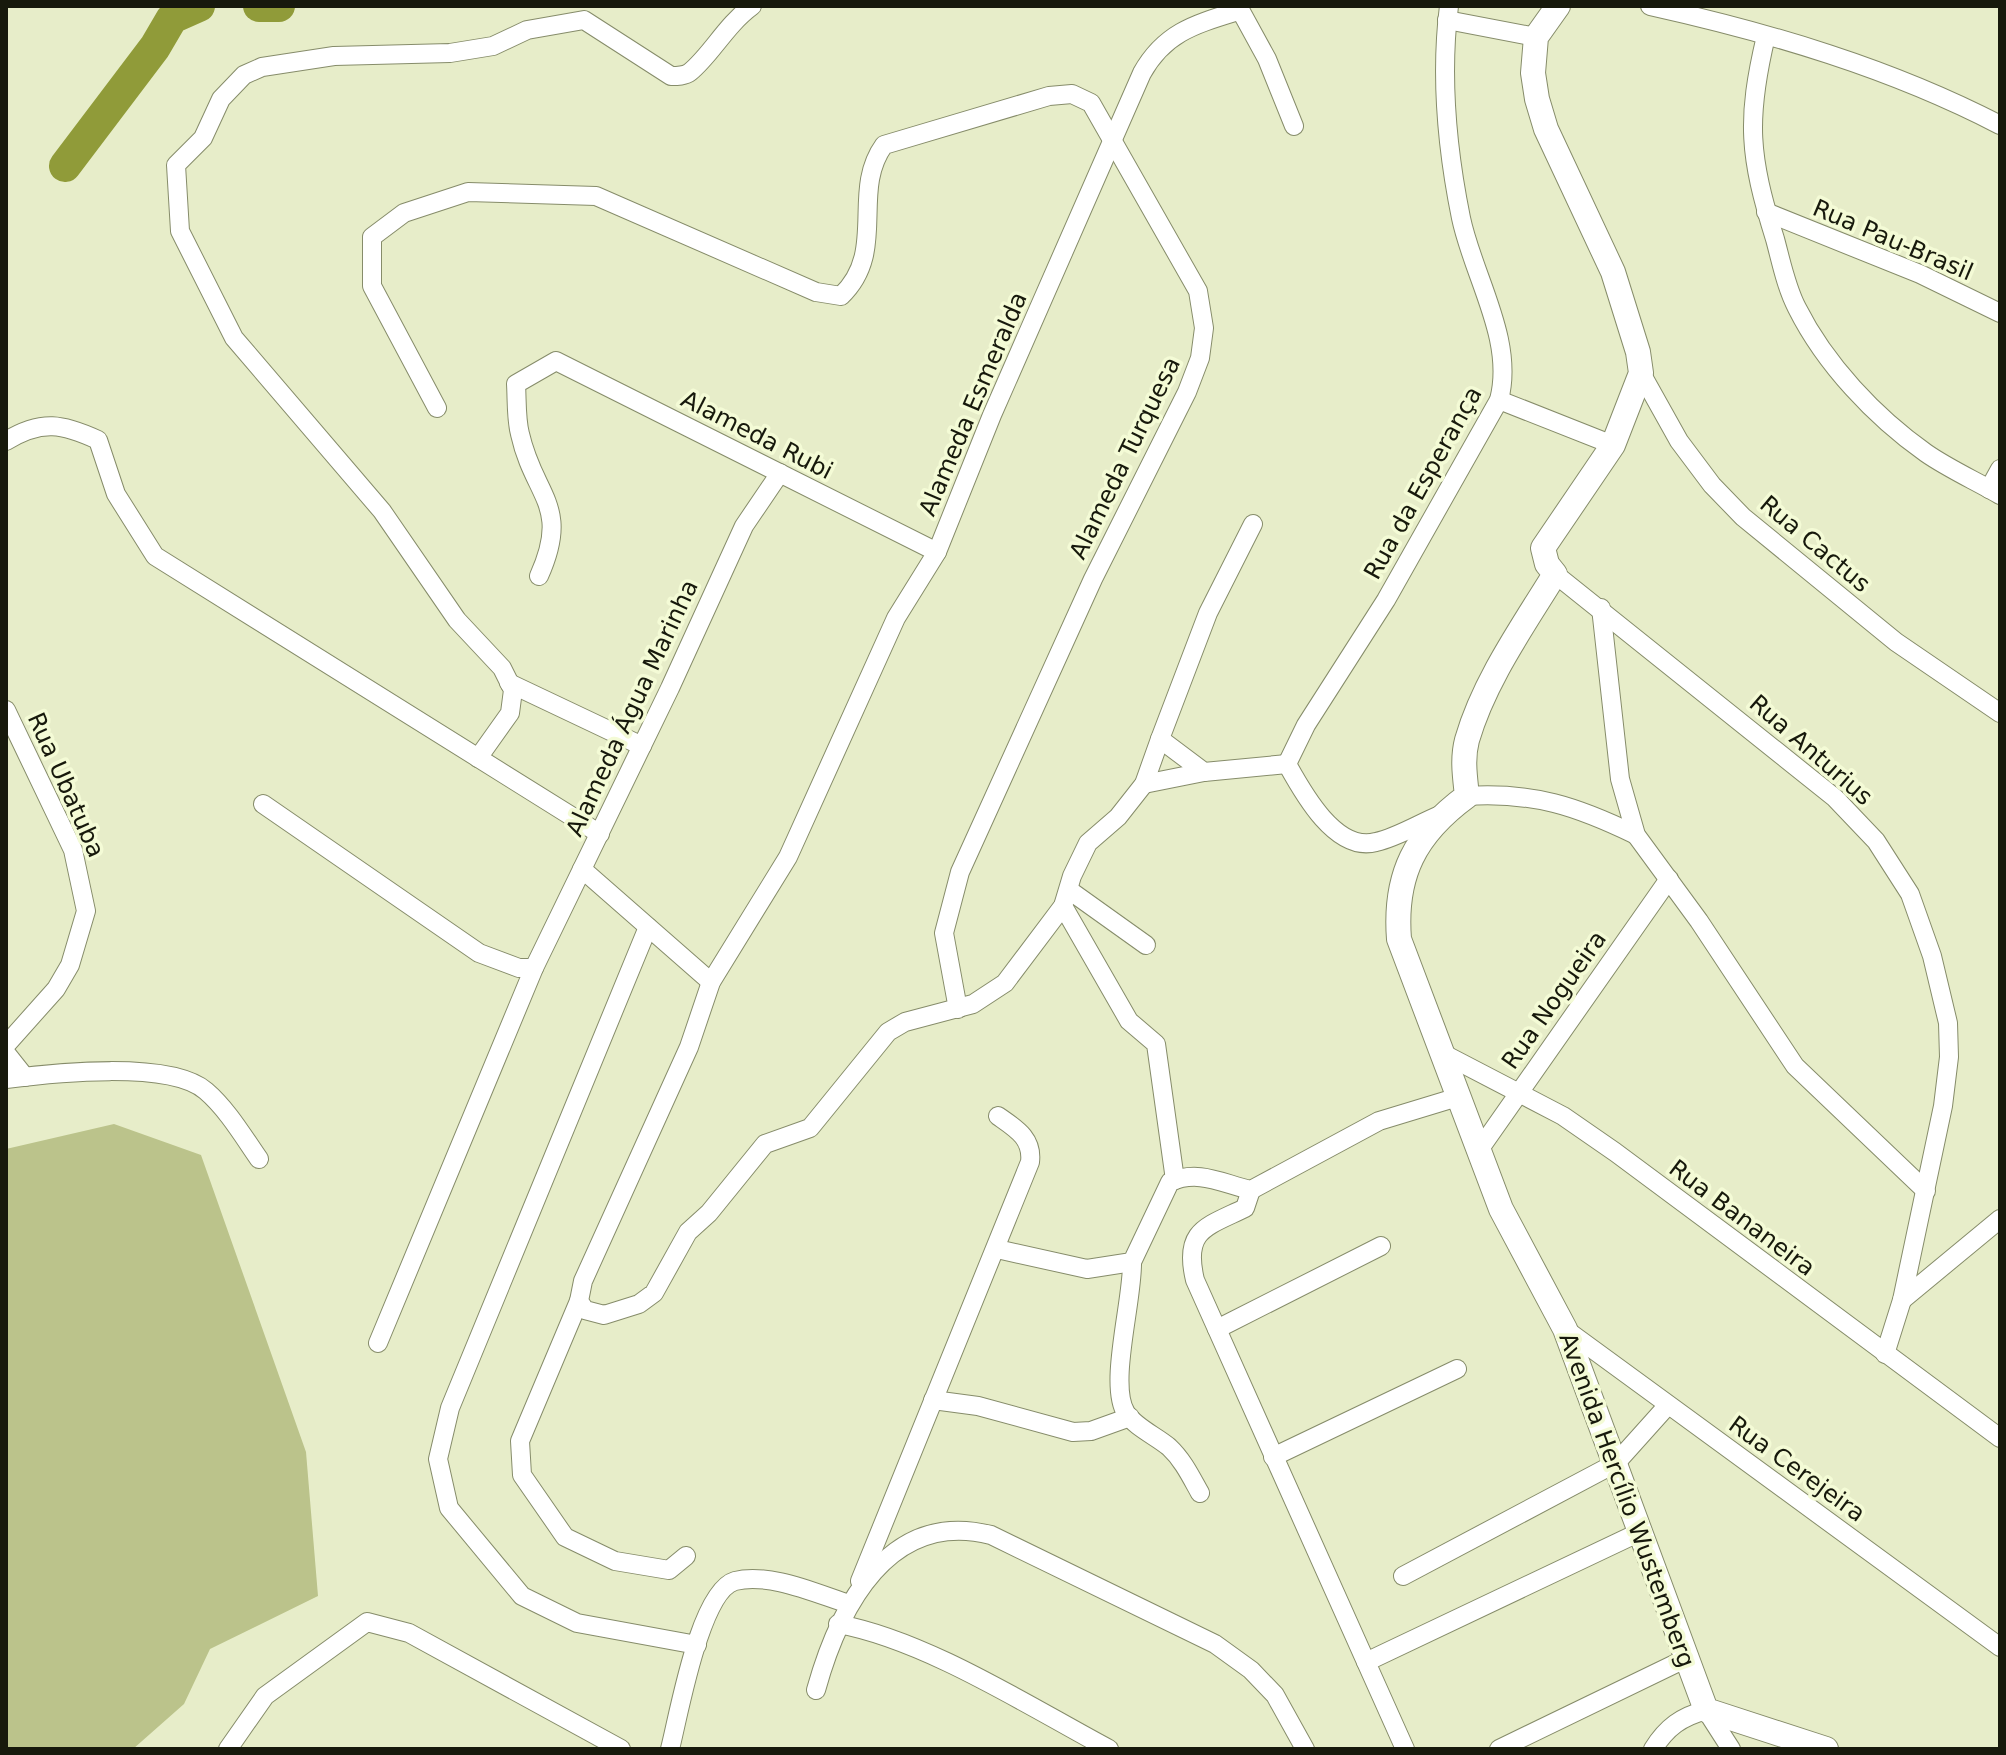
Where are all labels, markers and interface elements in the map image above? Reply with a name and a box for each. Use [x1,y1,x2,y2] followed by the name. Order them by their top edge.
[1809,194,1977,286] street label: Rua Pau-Brasil
[913,288,1033,520] street label: Alameda Esmeralda
[1064,352,1186,564] street label: Alameda Turquesa
[1358,382,1488,584] street label: Rua da Esperança
[677,385,837,485] street label: Alameda Rubi
[1754,490,1876,598] street label: Rua Cactus
[559,575,704,841] street label: Alameda Água Marinha
[1744,689,1878,811] street label: Rua Anturius
[22,708,110,862] street label: Rua Ubatuba
[1496,926,1612,1074] street label: Rua Nogueira
[1664,1154,1820,1282] street label: Rua Bananeira
[1553,1329,1701,1671] street label: Avenida Hercílio Wustemberg
[1723,1410,1871,1528] street label: Rua Cerejeira

